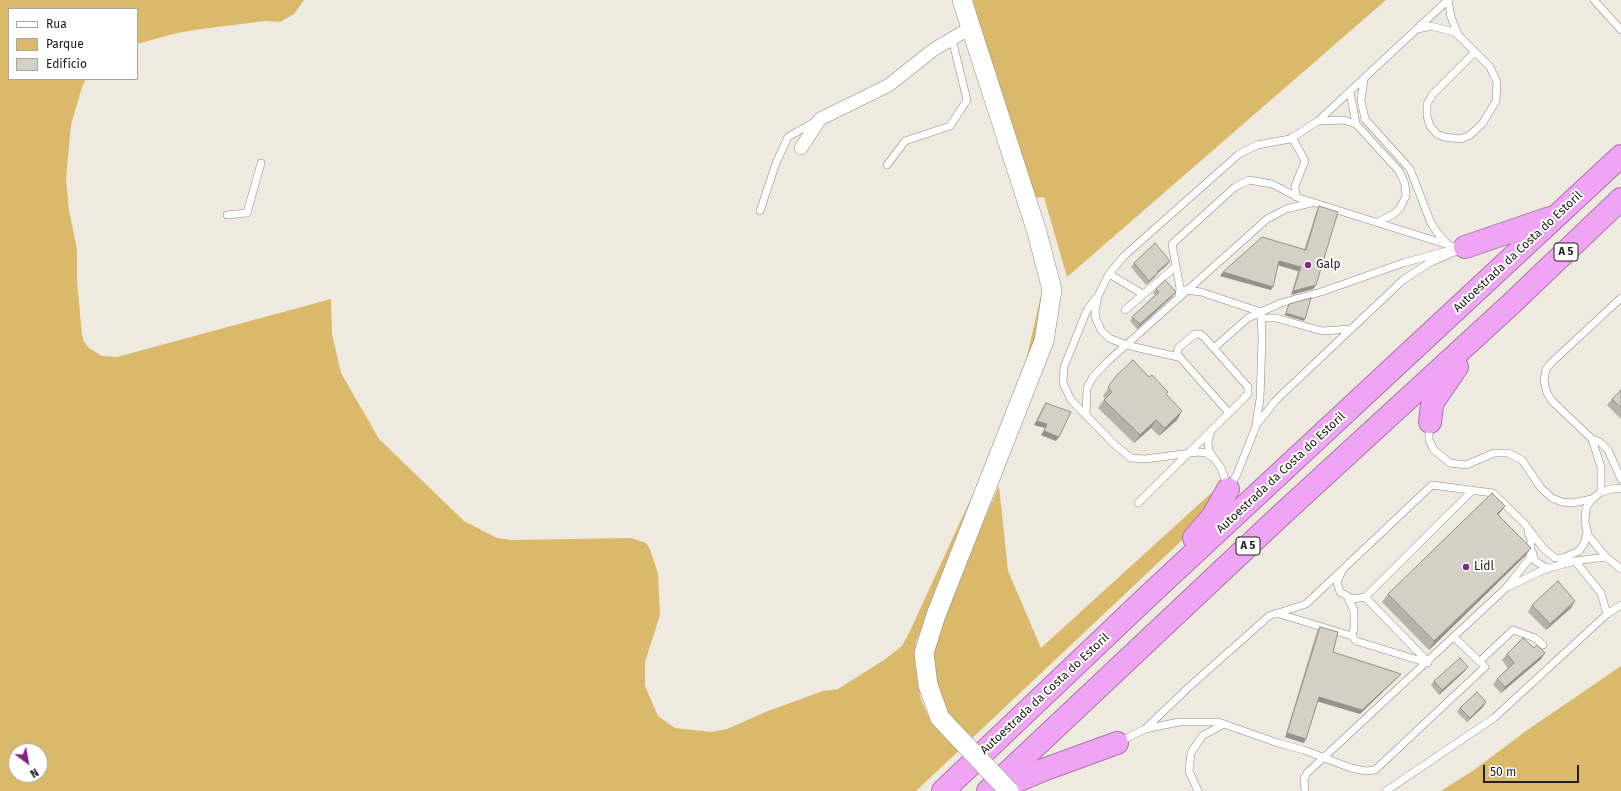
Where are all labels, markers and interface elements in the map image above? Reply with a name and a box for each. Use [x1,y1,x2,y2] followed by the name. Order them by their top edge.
[8,8,138,80] legend
[46,17,67,31] text: Rua
[46,37,84,51] text: Parque
[46,57,87,71] text: Edifício
[1451,188,1585,316] street label: Autoestrada da Costa do Estoril
[1554,243,1578,261] road number: A 5
[1316,258,1341,272] place label: Galp
[1303,260,1313,270] marker: Galp
[1214,409,1348,537] street label: Autoestrada da Costa do Estoril
[1236,537,1260,555] road number: A 5
[1474,560,1494,574] place label: Lidl
[1461,562,1471,572] marker: Lidl
[978,630,1112,758] street label: Autoestrada da Costa do Estoril
[8,743,48,783] north arrow
[1485,757,1581,783] scale bar
[28,765,41,780] text: N
[1490,765,1516,779] text: 50 m

